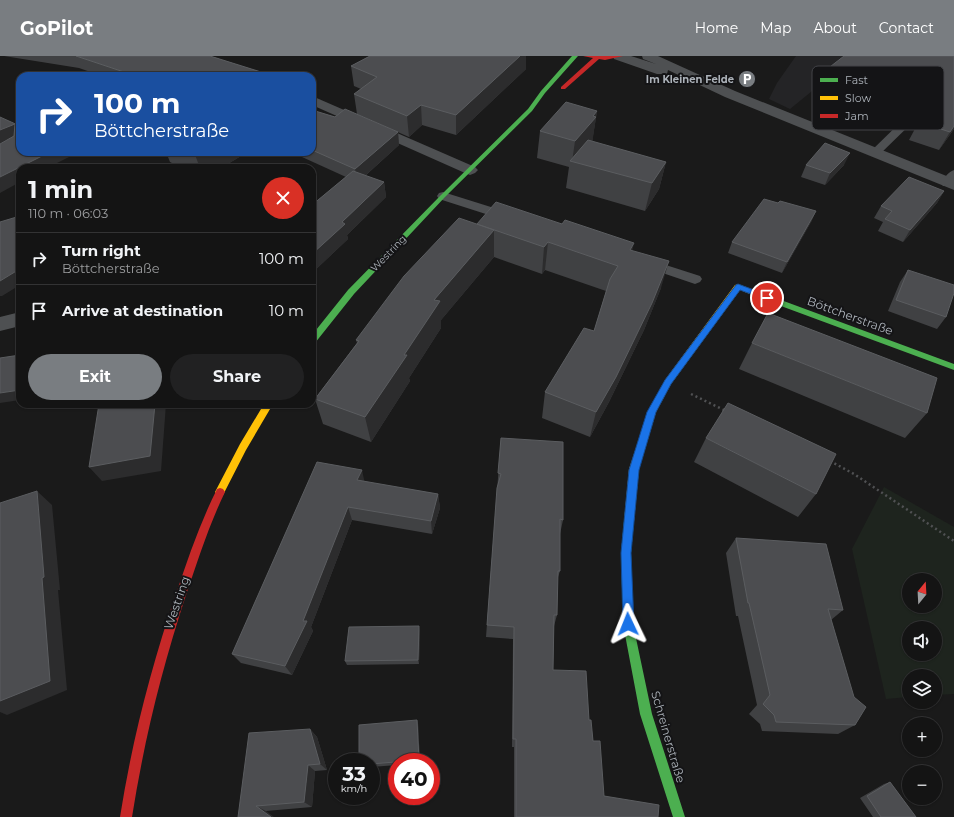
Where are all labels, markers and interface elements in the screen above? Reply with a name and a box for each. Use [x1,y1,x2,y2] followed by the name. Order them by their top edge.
[20,17,93,40] text: GoPilot
[695,19,738,37] text: Home
[760,19,791,37] text: Map
[813,19,857,37] text: About
[879,19,934,37] text: Contact
[812,66,944,130] legend
[737,69,757,89] parking icon: Im Kleinen Felde
[646,73,734,86] place label: Im Kleinen Felde
[845,73,869,87] text: Fast
[94,86,180,120] text: 100 m
[28,88,80,140] icon: right
[845,91,871,105] text: Slow
[844,109,869,123] text: Jam
[94,120,229,142] text: Böttcherstraße
[28,175,93,204] text: 1 min
[262,177,304,219] button: close
[28,205,108,221] text: 110 m · 06:03
[368,232,409,274] street label: Westring
[62,241,141,260] text: Turn right
[28,248,50,270] icon: right
[259,249,304,268] text: 100 m
[62,260,160,276] text: Böttcherstraße
[750,281,784,315] pin
[756,287,778,309] icon: arrive
[805,293,895,338] street label: Böttcherstraße
[28,300,50,322] icon: arrive
[62,301,223,320] text: Arrive at destination
[269,301,304,320] text: 10 m
[28,354,162,400] button: Exit
[170,354,304,400] button: Share
[902,573,942,613] north arrow
[902,573,942,805] map controls
[160,574,193,631] street label: Westring
[607,603,649,645] position arrow
[902,621,942,661] button: sound
[902,669,942,709] button: layers
[648,689,689,785] street label: Schreinerstraße
[902,717,942,757] button: +
[388,753,440,805] speed limit sign: 40
[342,762,366,786] text: 33
[902,765,942,805] button: −
[341,782,367,795] text: km/h

